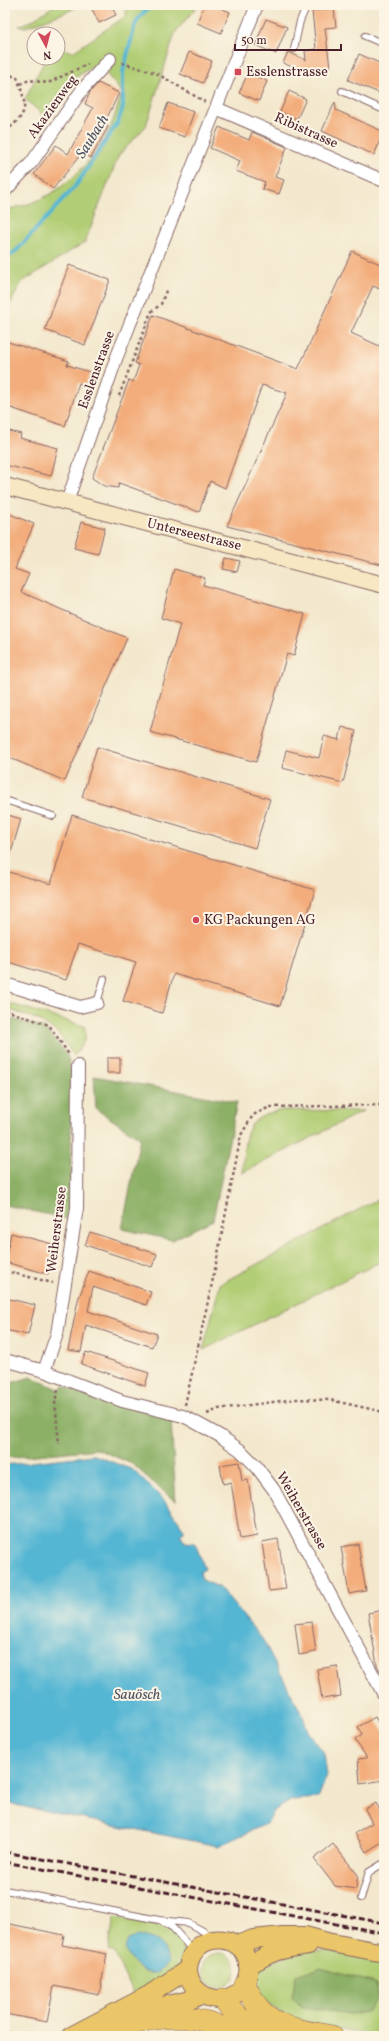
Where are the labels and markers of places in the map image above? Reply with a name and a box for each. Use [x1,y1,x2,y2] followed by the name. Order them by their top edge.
[246,63,328,82] place label: Esslenstrasse
[233,67,243,77] marker: Esslenstrasse
[204,911,316,930] place label: KG Packungen AG
[191,915,201,925] marker: KG Packungen AG

